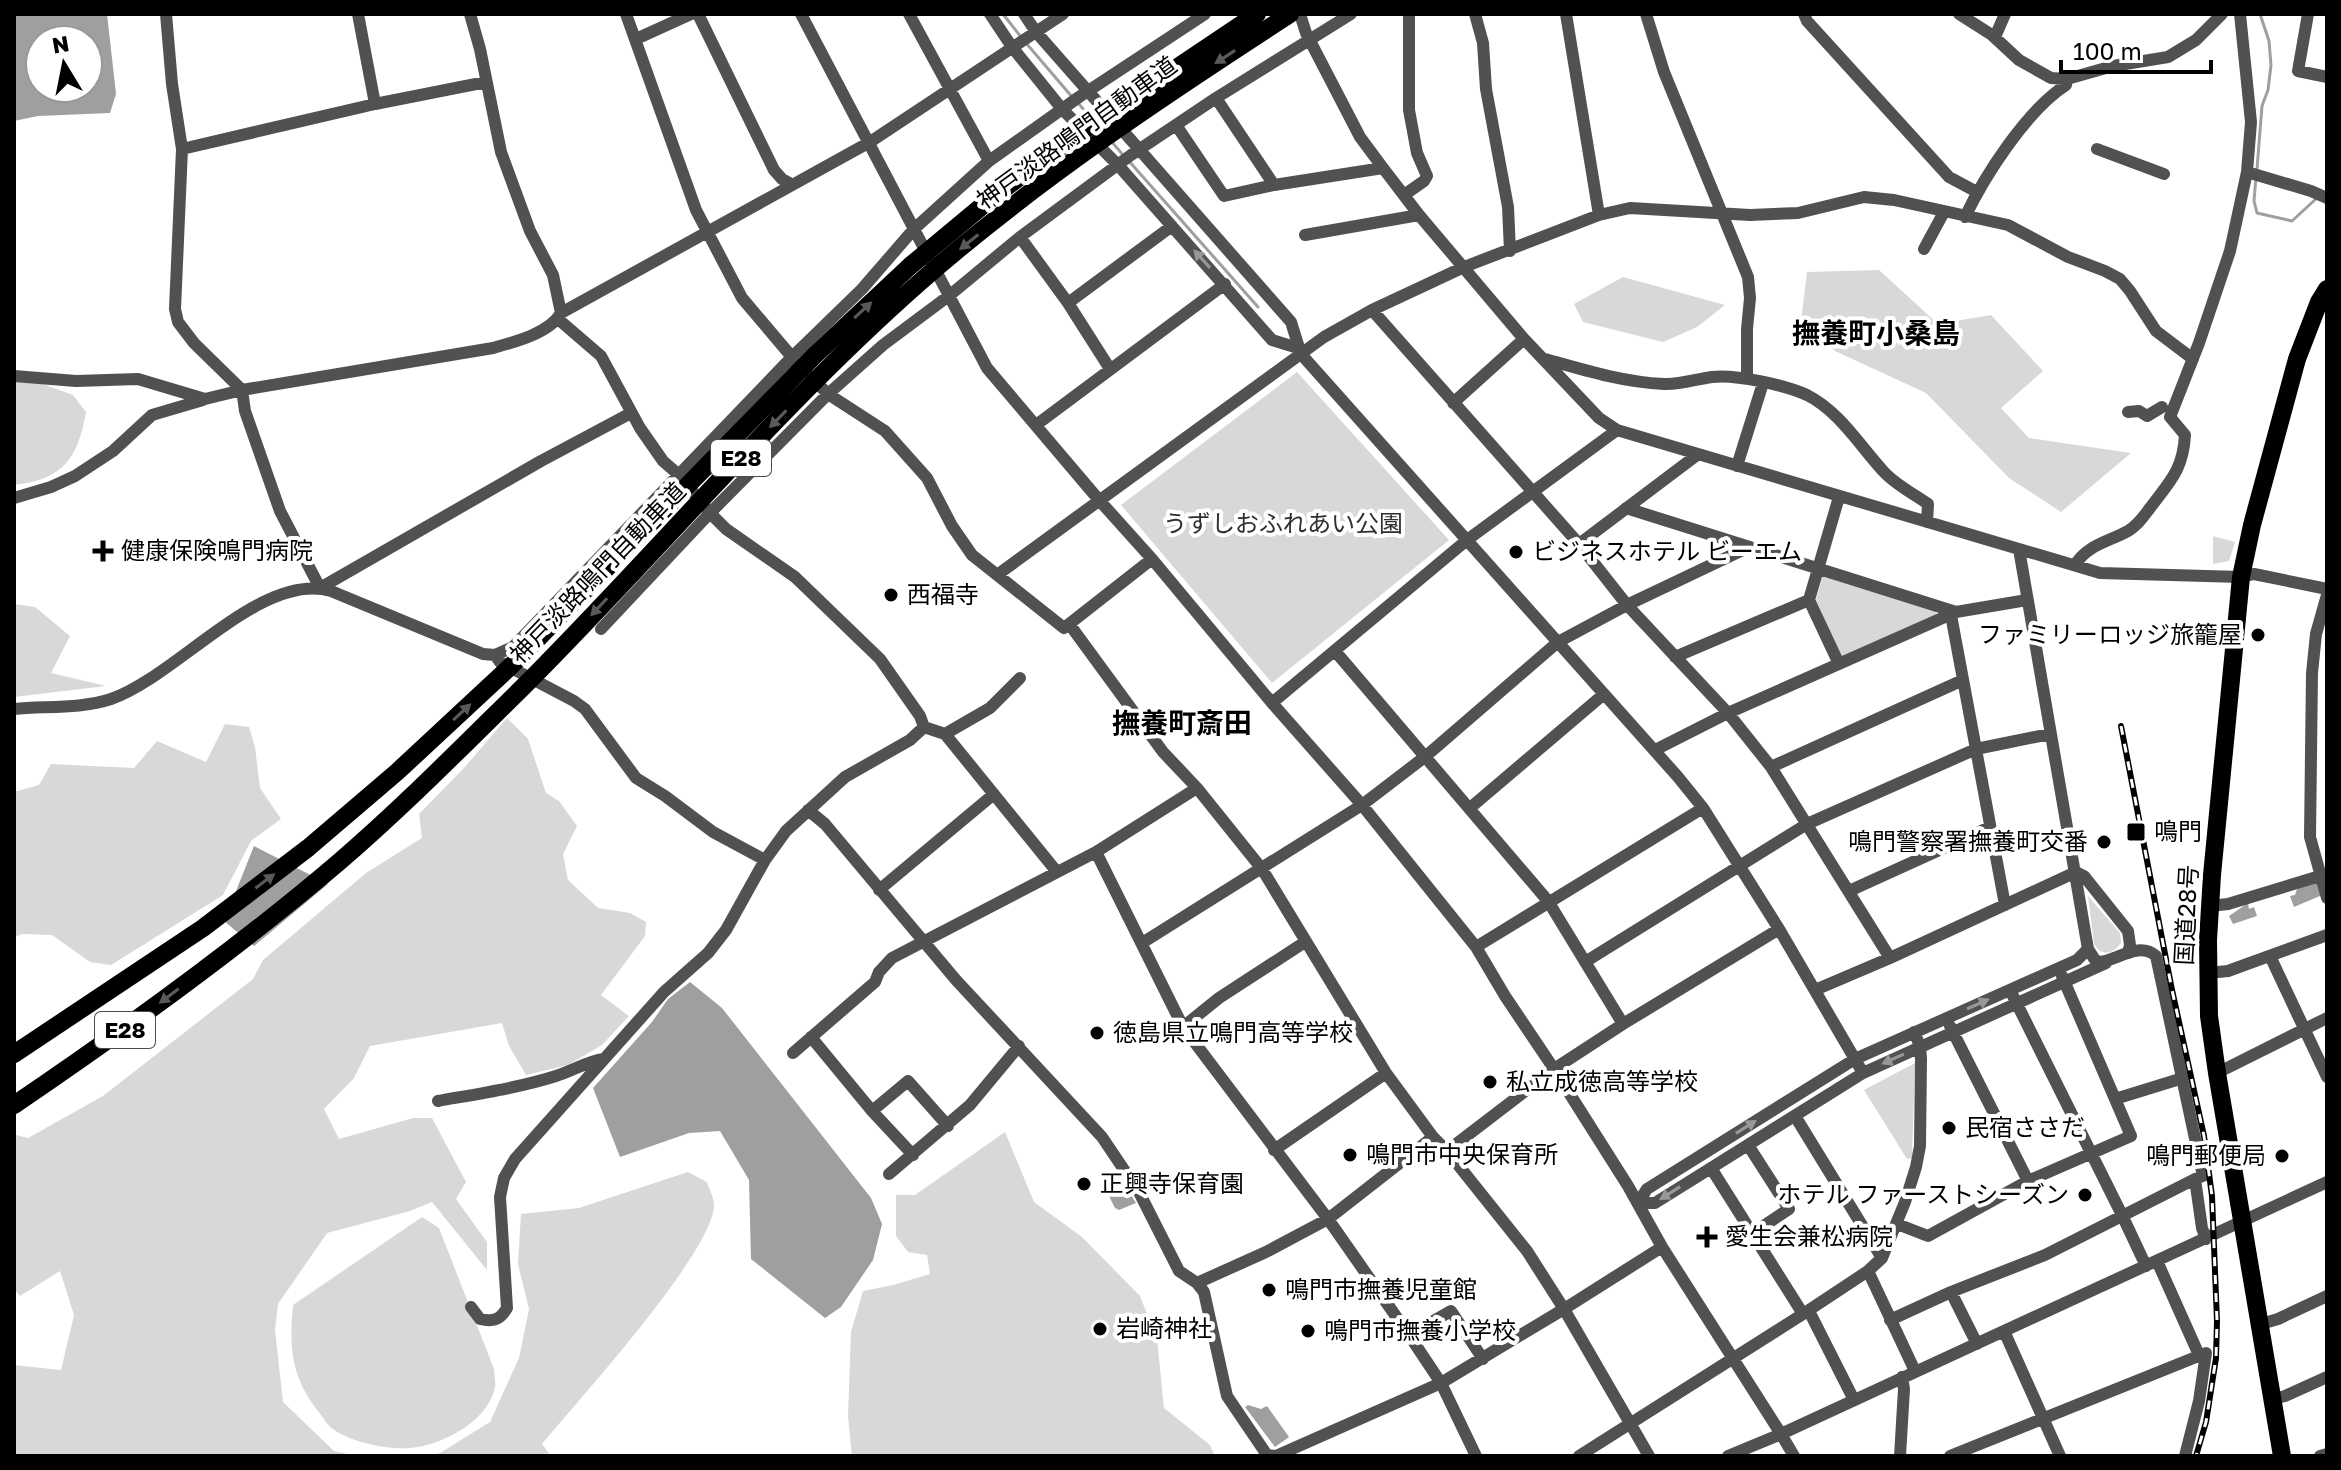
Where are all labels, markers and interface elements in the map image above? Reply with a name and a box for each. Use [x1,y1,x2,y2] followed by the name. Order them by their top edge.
[24,24,104,104] north arrow
[2061,24,2211,74] scale bar
[50,29,71,59] text: N
[2073,36,2142,65] text: 100 m
[1214,49,1235,64] one-way arrow
[971,50,1182,214] street label: 神戸淡路鳴門自動車道
[959,233,979,250] one-way arrow
[1194,250,1212,269] one-way arrow
[854,301,873,319] one-way arrow
[1792,316,1960,349] district label: 撫養町小桑島
[770,409,788,428] one-way arrow
[711,440,771,476] road number: E28
[503,476,691,668] street label: 神戸淡路鳴門自動車道
[1163,508,1403,537] park label: うずしおふれあい公園
[121,535,313,564] place label: 健康保険鳴門病院
[1532,536,1802,565] place label: ビジネスホテル ビーエム
[92,540,114,562] marker: 健康保険鳴門病院
[1507,543,1525,561] marker: ビジネスホテル ビーエム
[907,579,979,608] place label: 西福寺
[882,586,900,604] marker: 西福寺
[590,597,608,616] one-way arrow
[1978,619,2242,648] place label: ファミリーロッジ旅籠屋
[2249,626,2267,644] marker: ファミリーロッジ旅籠屋
[452,703,471,721] one-way arrow
[1112,706,1252,739] district label: 撫養町斎田
[2154,816,2202,845] place label: 鳴門
[2125,821,2147,843] marker: 鳴門
[1848,826,2088,855] place label: 鳴門警察署撫養町交番
[2095,833,2113,851] marker: 鳴門警察署撫養町交番
[2168,864,2203,966] street label: 国道28号
[255,873,275,889] one-way arrow
[159,988,180,1004] one-way arrow
[1966,997,1990,1011] one-way arrow
[95,1012,155,1048] road number: E28
[1113,1017,1353,1046] place label: 徳島県立鳴門高等学校
[1088,1024,1106,1042] marker: 徳島県立鳴門高等学校
[1881,1052,1904,1065] one-way arrow
[1506,1066,1698,1095] place label: 私立成徳高等学校
[1481,1073,1499,1091] marker: 私立成徳高等学校
[1965,1112,2085,1141] place label: 民宿ささだ
[1940,1119,1958,1137] marker: 民宿ささだ
[1735,1120,1757,1134] one-way arrow
[1366,1139,1558,1168] place label: 鳴門市中央保育所
[2146,1140,2266,1169] place label: 鳴門郵便局
[1341,1146,1359,1164] marker: 鳴門市中央保育所
[2273,1147,2291,1165] marker: 鳴門郵便局
[1100,1168,1244,1197] place label: 正興寺保育園
[1075,1175,1093,1193] marker: 正興寺保育園
[1777,1179,2069,1208] place label: ホテル ファーストシーズン
[1659,1186,1681,1200] one-way arrow
[2076,1186,2094,1204] marker: ホテル ファーストシーズン
[1725,1221,1893,1250] place label: 愛生会兼松病院
[1696,1226,1718,1248] marker: 愛生会兼松病院
[1285,1274,1477,1303] place label: 鳴門市撫養児童館
[1260,1281,1278,1299] marker: 鳴門市撫養児童館
[1116,1313,1212,1342] place label: 岩崎神社
[1324,1315,1516,1344] place label: 鳴門市撫養小学校
[1091,1320,1109,1338] marker: 岩崎神社
[1299,1322,1317,1340] marker: 鳴門市撫養小学校

